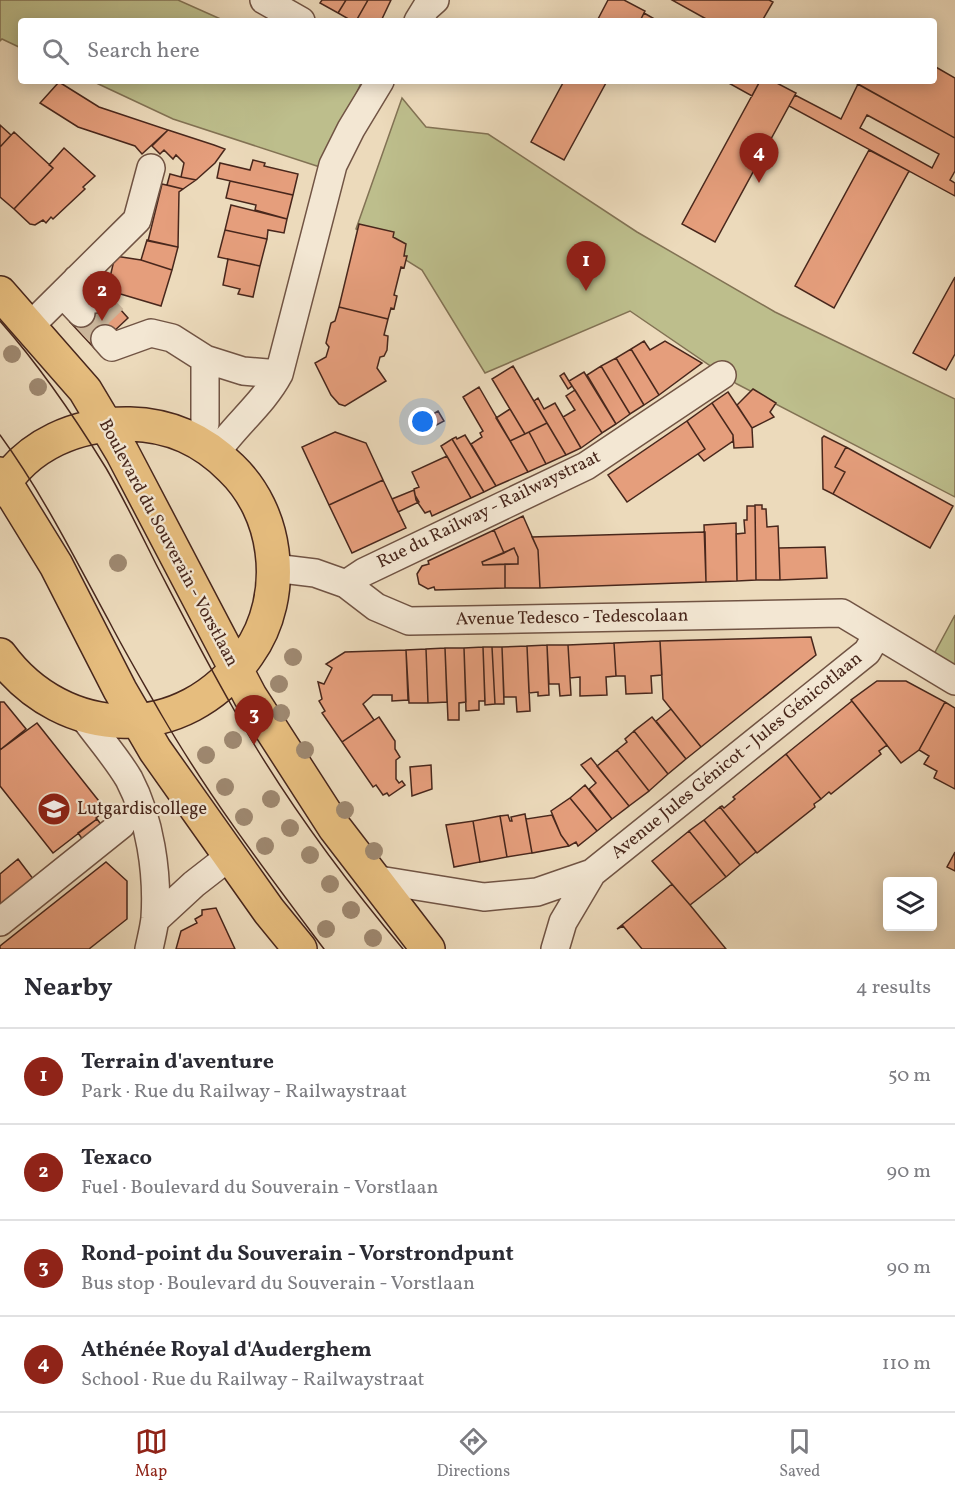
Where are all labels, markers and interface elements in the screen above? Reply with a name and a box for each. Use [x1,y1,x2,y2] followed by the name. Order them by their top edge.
[18,18,937,84] search box
[39,35,72,68] icon: search
[87,36,200,67] text: Search here
[740,134,778,183] pin: 4
[566,242,606,291] pin: 1
[82,272,122,321] pin: 2
[408,407,437,436] your location
[92,415,244,672] street label: Boulevard du Souverain - Vorstlaan
[373,445,605,575] street label: Rue du Railway - Railwaystraat
[455,603,689,633] street label: Avenue Tedesco - Tedescolaan
[606,646,868,865] street label: Avenue Jules Génicot - Jules Génicotlaan
[234,696,274,745] pin: 3
[36,791,72,827] school or university icon: Lutgardiscollege
[77,797,207,822] place label: Lutgardiscollege
[883,877,937,931] map controls
[883,877,937,931] button: layers
[24,970,113,1006] text: Nearby
[856,974,931,1002] text: 4 results
[81,1047,274,1078] text: Terrain d'aventure
[39,1062,48,1090] text: 1
[888,1062,931,1090] text: 50 m
[81,1078,407,1106] text: Park · Rue du Railway - Railwaystraat
[81,1143,152,1174] text: Texaco
[38,1158,49,1186] text: 2
[887,1158,931,1186] text: 90 m
[81,1174,438,1202] text: Fuel · Boulevard du Souverain - Vorstlaan
[81,1239,514,1270] text: Rond-point du Souverain - Vorstrondpunt
[38,1254,49,1282] text: 3
[887,1254,931,1282] text: 90 m
[81,1270,475,1298] text: Bus stop · Boulevard du Souverain - Vorstlaan
[81,1335,372,1366] text: Athénée Royal d'Auderghem
[37,1350,50,1378] text: 4
[882,1350,931,1378] text: 110 m
[81,1366,425,1394] text: School · Rue du Railway - Railwaystraat
[135,1425,168,1483] tab: Map
[437,1425,510,1483] tab: Directions
[779,1425,820,1483] tab: Saved

